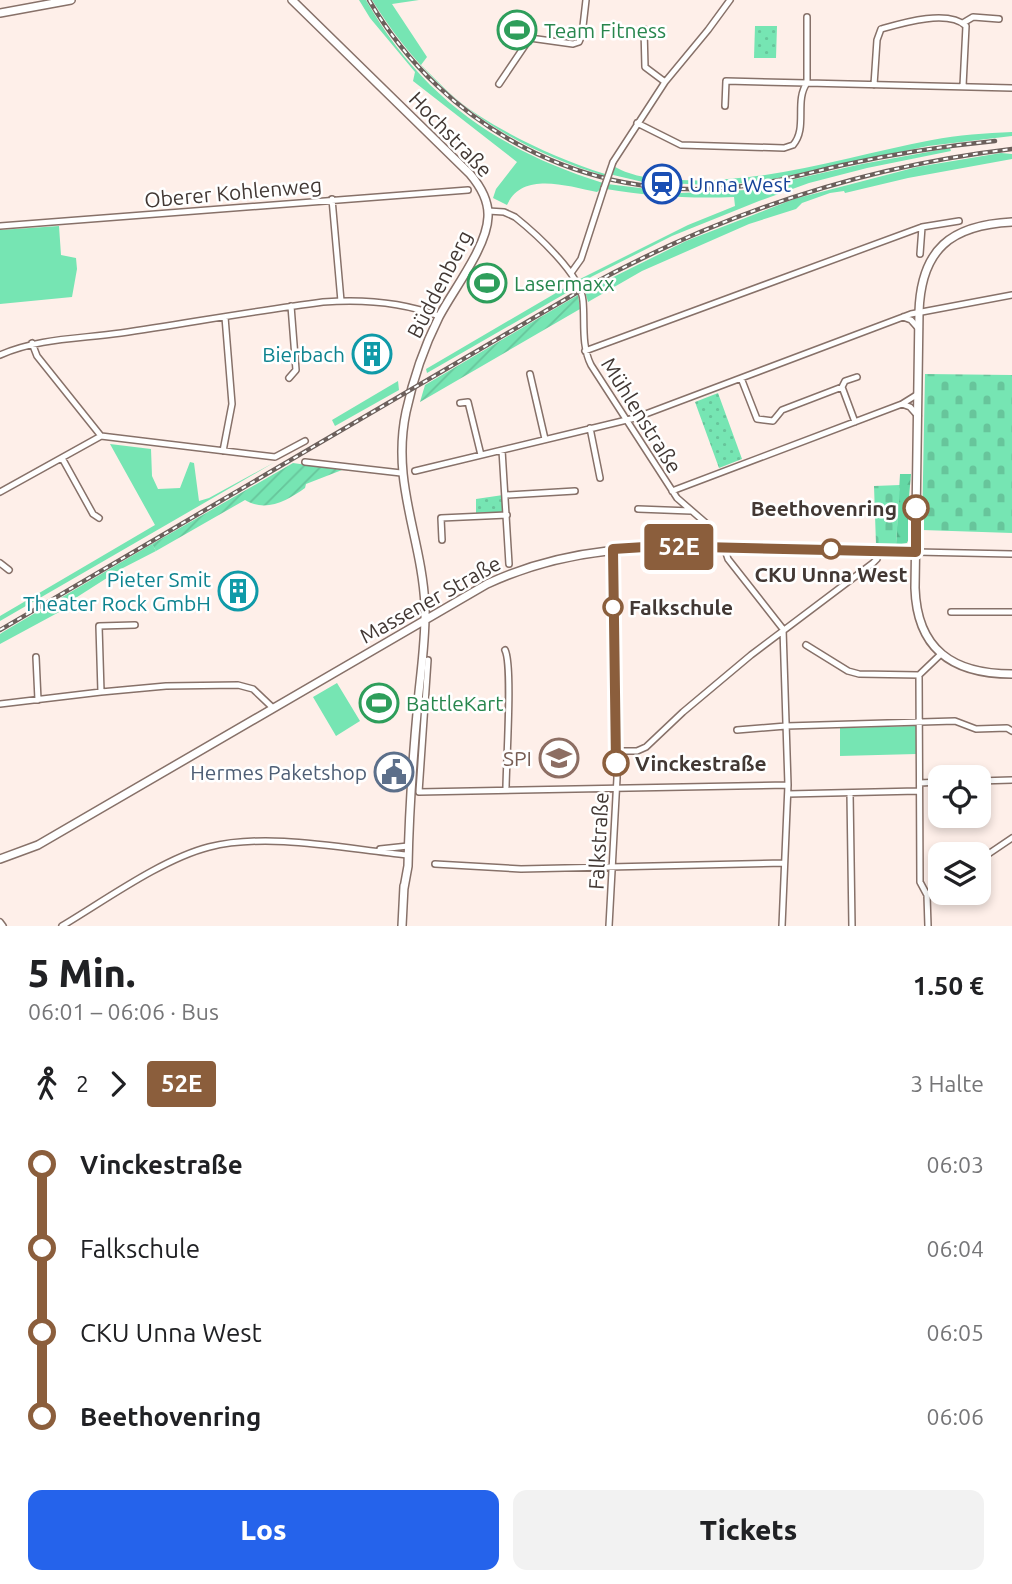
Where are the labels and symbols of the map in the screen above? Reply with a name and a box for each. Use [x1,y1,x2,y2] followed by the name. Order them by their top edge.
[496,9,538,51] sports icon: Team Fitness
[544,18,666,42] place label: Team Fitness
[404,86,498,182] street label: Hochstraße
[641,163,683,205] station icon: Unna West
[143,172,323,212] street label: Oberer Kohlenweg
[689,172,791,196] place label: Unna West
[402,226,476,342] street label: Büddenberg
[466,262,508,304] sports icon: Lasermaxx
[514,271,615,295] place label: Lasermaxx
[351,333,393,375] building icon: Bierbach
[262,342,345,366] place label: Bierbach
[597,353,687,477] street label: Mühlenstraße
[903,495,929,521] marker: Beethovenring
[751,496,897,520] place label: Beethovenring
[639,524,719,570] line badge: 52E
[821,539,841,559] marker: CKU Unna West
[355,550,505,648] street label: Massener Straße
[754,562,908,586] place label: CKU Unna West
[23,567,211,615] place label: Pieter Smit Theater Rock GmbH
[217,570,259,612] building icon: Pieter Smit Theater Rock GmbH
[629,595,733,619] place label: Falkschule
[603,597,623,617] marker: Falkschule
[358,682,400,724] sports icon: BattleKart
[406,691,504,715] place label: BattleKart
[538,737,580,779] school or university icon: SPI
[503,746,532,770] place label: SPI
[603,750,629,776] marker: Vinckestraße
[373,751,415,793] public building icon: Hermes Paketshop
[635,751,767,775] place label: Vinckestraße
[190,760,367,784] place label: Hermes Paketshop
[583,792,613,890] street label: Falkstraße

